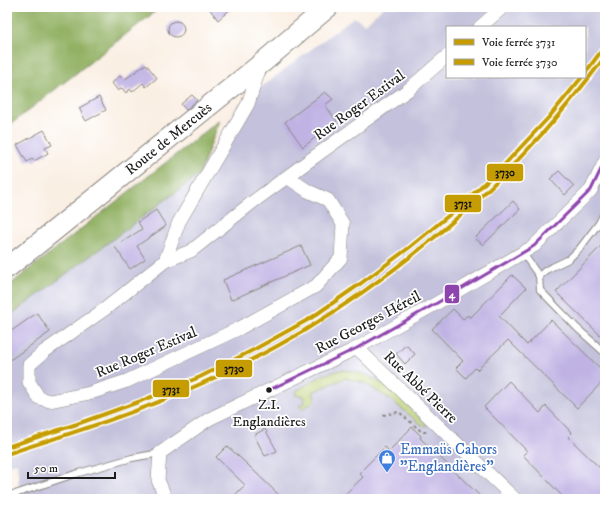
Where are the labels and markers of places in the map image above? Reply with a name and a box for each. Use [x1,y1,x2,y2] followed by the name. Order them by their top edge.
[264,385,274,395] marker: Z.I. Englandières
[232,396,306,431] place label: Z.I. Englandières
[400,440,497,476] place label: Emmaüs Cahors "Englandières"
[377,448,397,473] shop icon: Emmaüs Cahors "Englandières"

